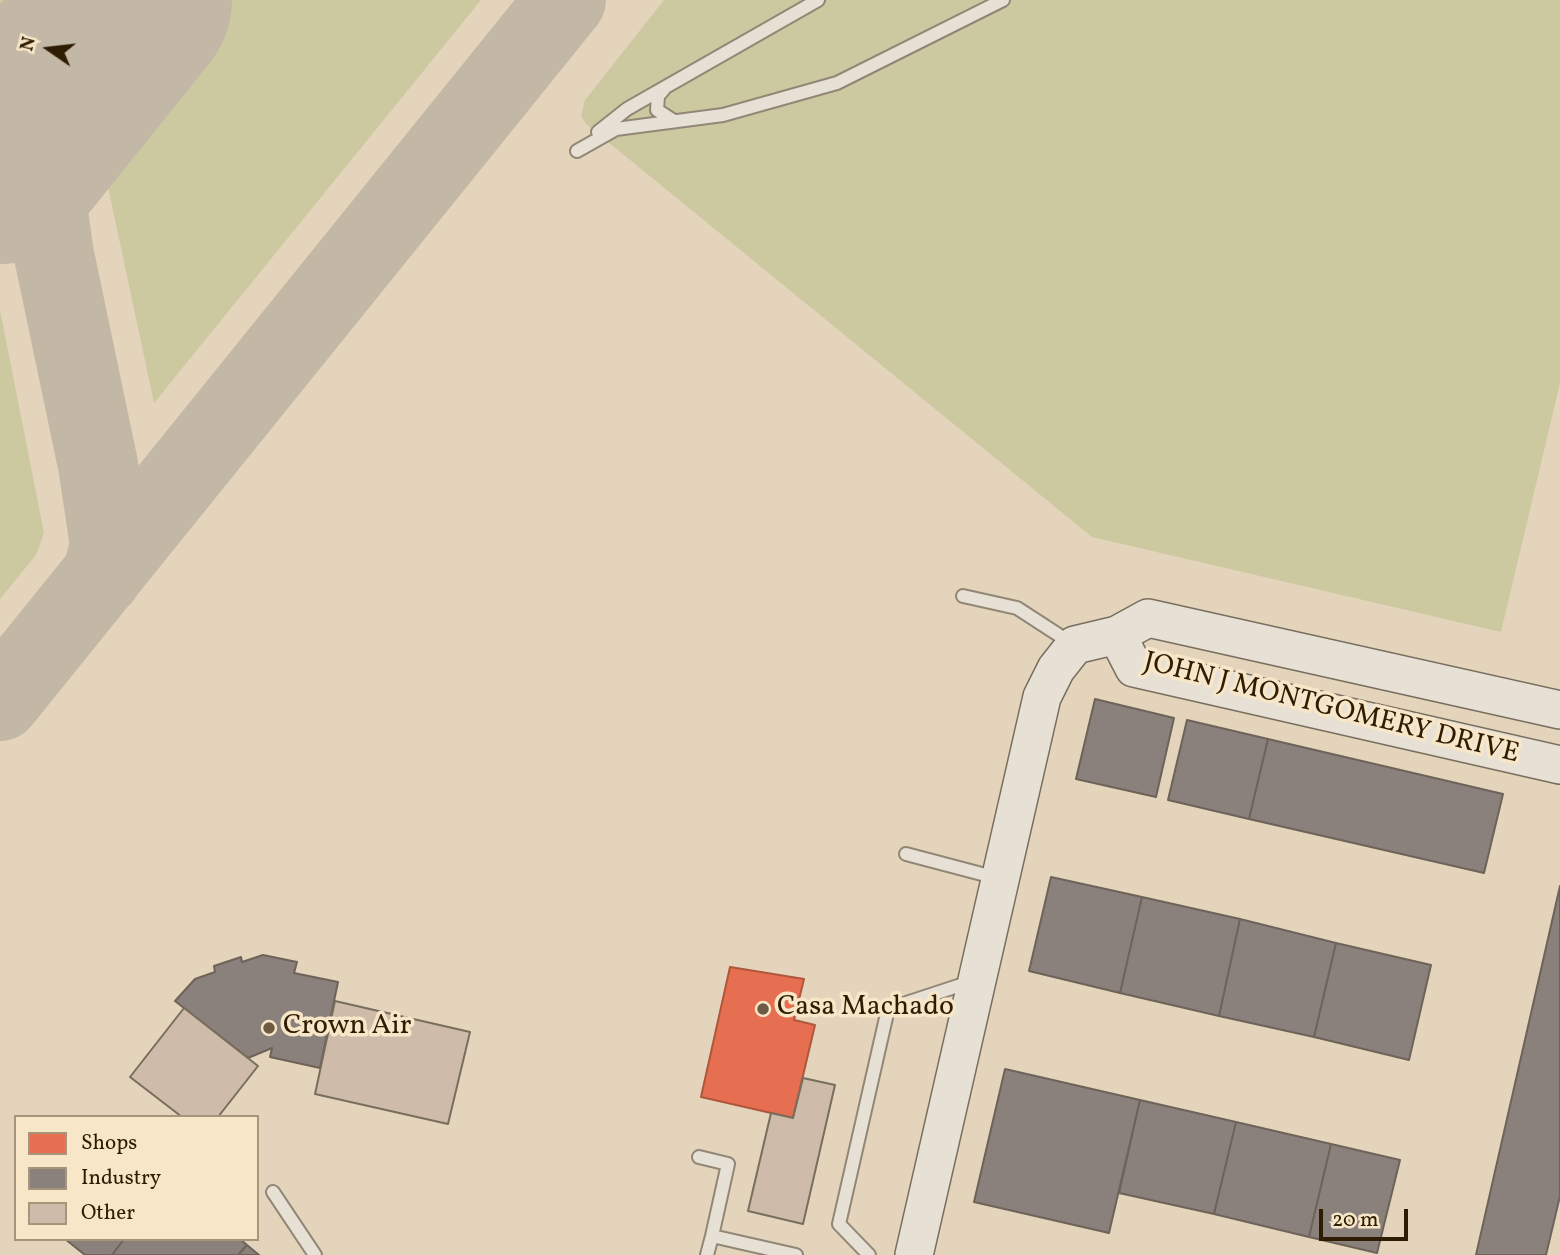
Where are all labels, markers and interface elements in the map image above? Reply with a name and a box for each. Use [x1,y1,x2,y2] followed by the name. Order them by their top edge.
[14,14,84,84] north arrow
[14,34,43,54] text: N
[1140,647,1522,773] street label: JOHN J MONTGOMERY DRIVE
[777,992,954,1026] place label: Casa Machado
[755,1001,771,1017] marker: Casa Machado
[283,1011,411,1045] place label: Crown Air
[261,1020,277,1036] marker: Crown Air
[14,1115,259,1241] legend
[81,1129,137,1158] text: Shops
[81,1164,161,1193] text: Industry
[1322,1196,1411,1240] scale bar
[81,1199,135,1228] text: Other
[1332,1206,1378,1235] text: 20 m

